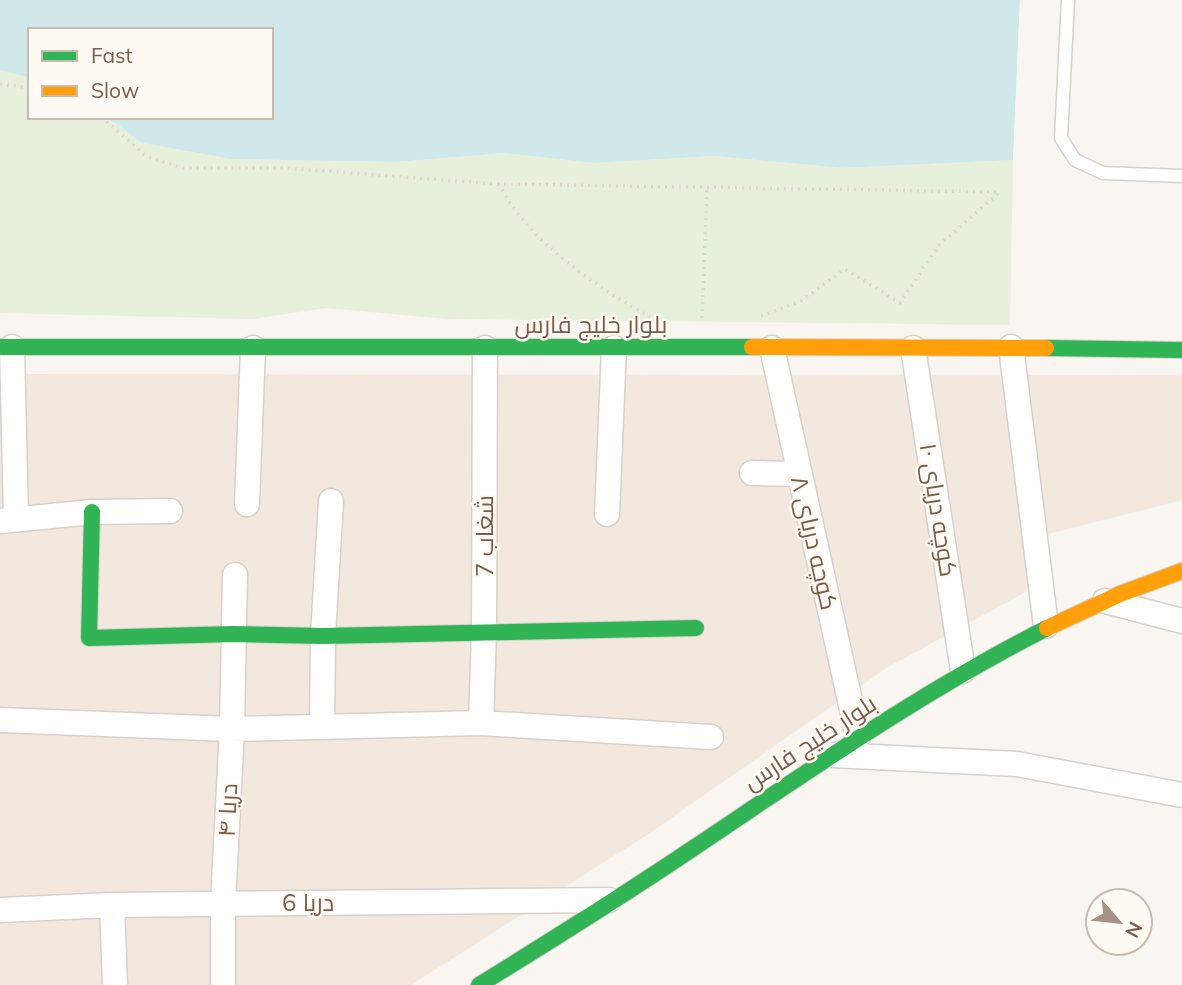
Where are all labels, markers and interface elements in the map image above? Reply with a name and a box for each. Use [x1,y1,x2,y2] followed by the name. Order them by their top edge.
[28,28,273,119] legend
[91,42,133,68] text: Fast
[91,77,139,103] text: Slow
[515,309,667,341] street label: بلوار خلیج ‌فارس
[912,441,964,579] street label: کوچه دریای ۱۰
[783,473,845,613] street label: کوچه دریای ۸
[469,495,499,577] street label: شغاب 7
[737,688,883,798] street label: بلوار خلیج‌ فارس
[211,782,243,837] street label: دریا ۴
[282,887,334,917] street label: دریا 6
[1084,887,1154,957] north arrow
[1120,918,1148,942] text: N

